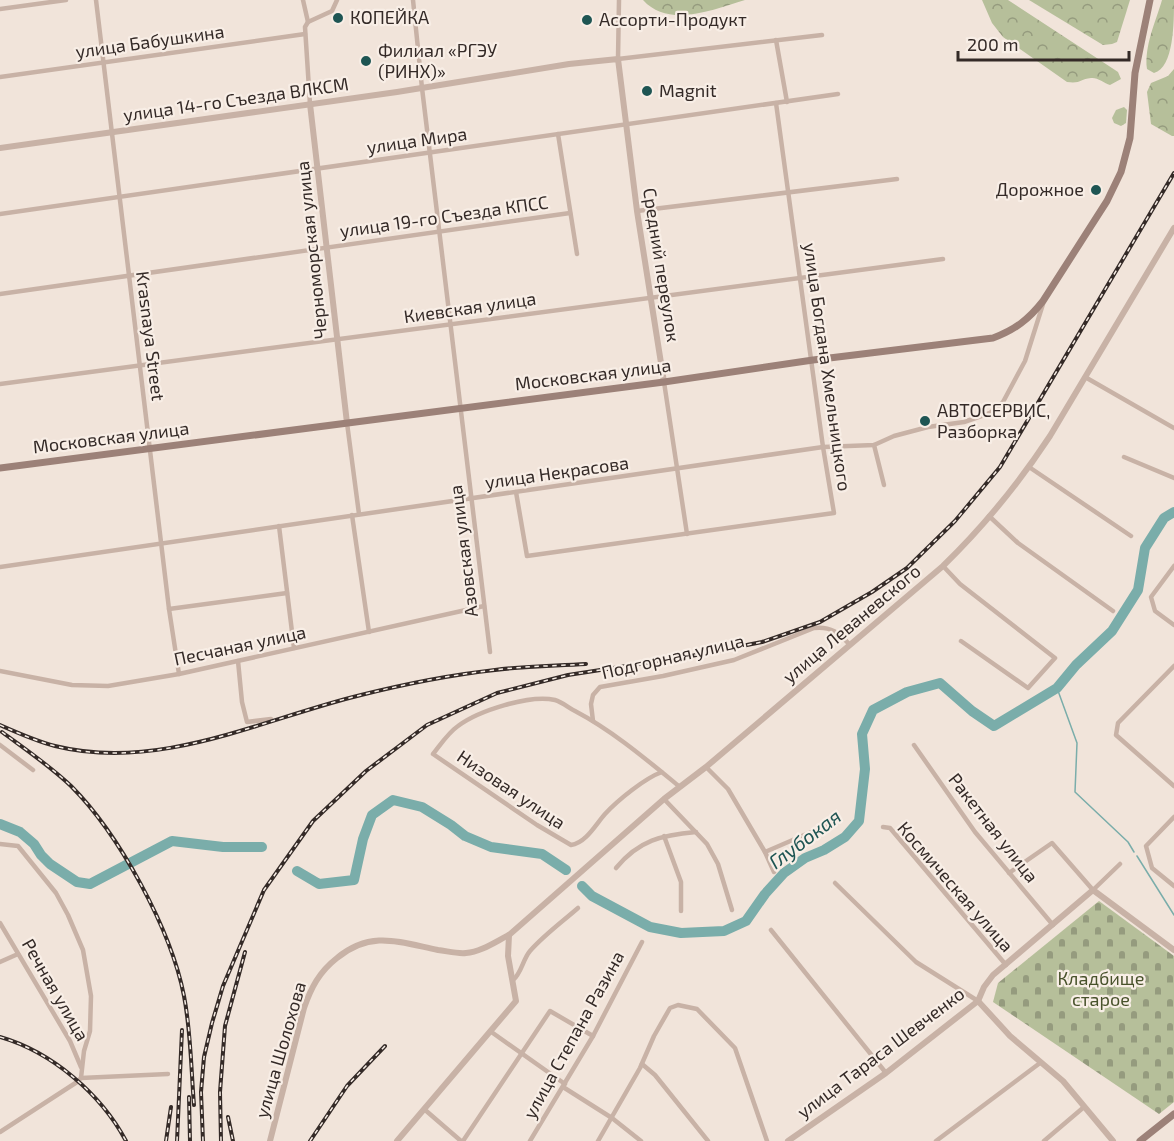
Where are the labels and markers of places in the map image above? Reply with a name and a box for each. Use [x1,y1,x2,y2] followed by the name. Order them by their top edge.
[350,6,430,28] place label: КОПЕЙКА
[599,8,747,30] place label: Ассорти-Продукт
[331,11,345,25] marker: КОПЕЙКА
[580,13,594,27] marker: Ассорти-Продукт
[378,39,497,82] place label: Филиал «РГЭУ (РИНХ)»
[359,54,373,68] marker: Филиал «РГЭУ (РИНХ)»
[659,79,717,101] place label: Magnit
[640,84,654,98] marker: Magnit
[996,178,1084,200] place label: Дорожное
[1089,183,1103,197] marker: Дорожное
[937,399,1050,442] place label: АВТОСЕРВИС, Разборка
[918,414,932,428] marker: АВТОСЕРВИС, Разборка

